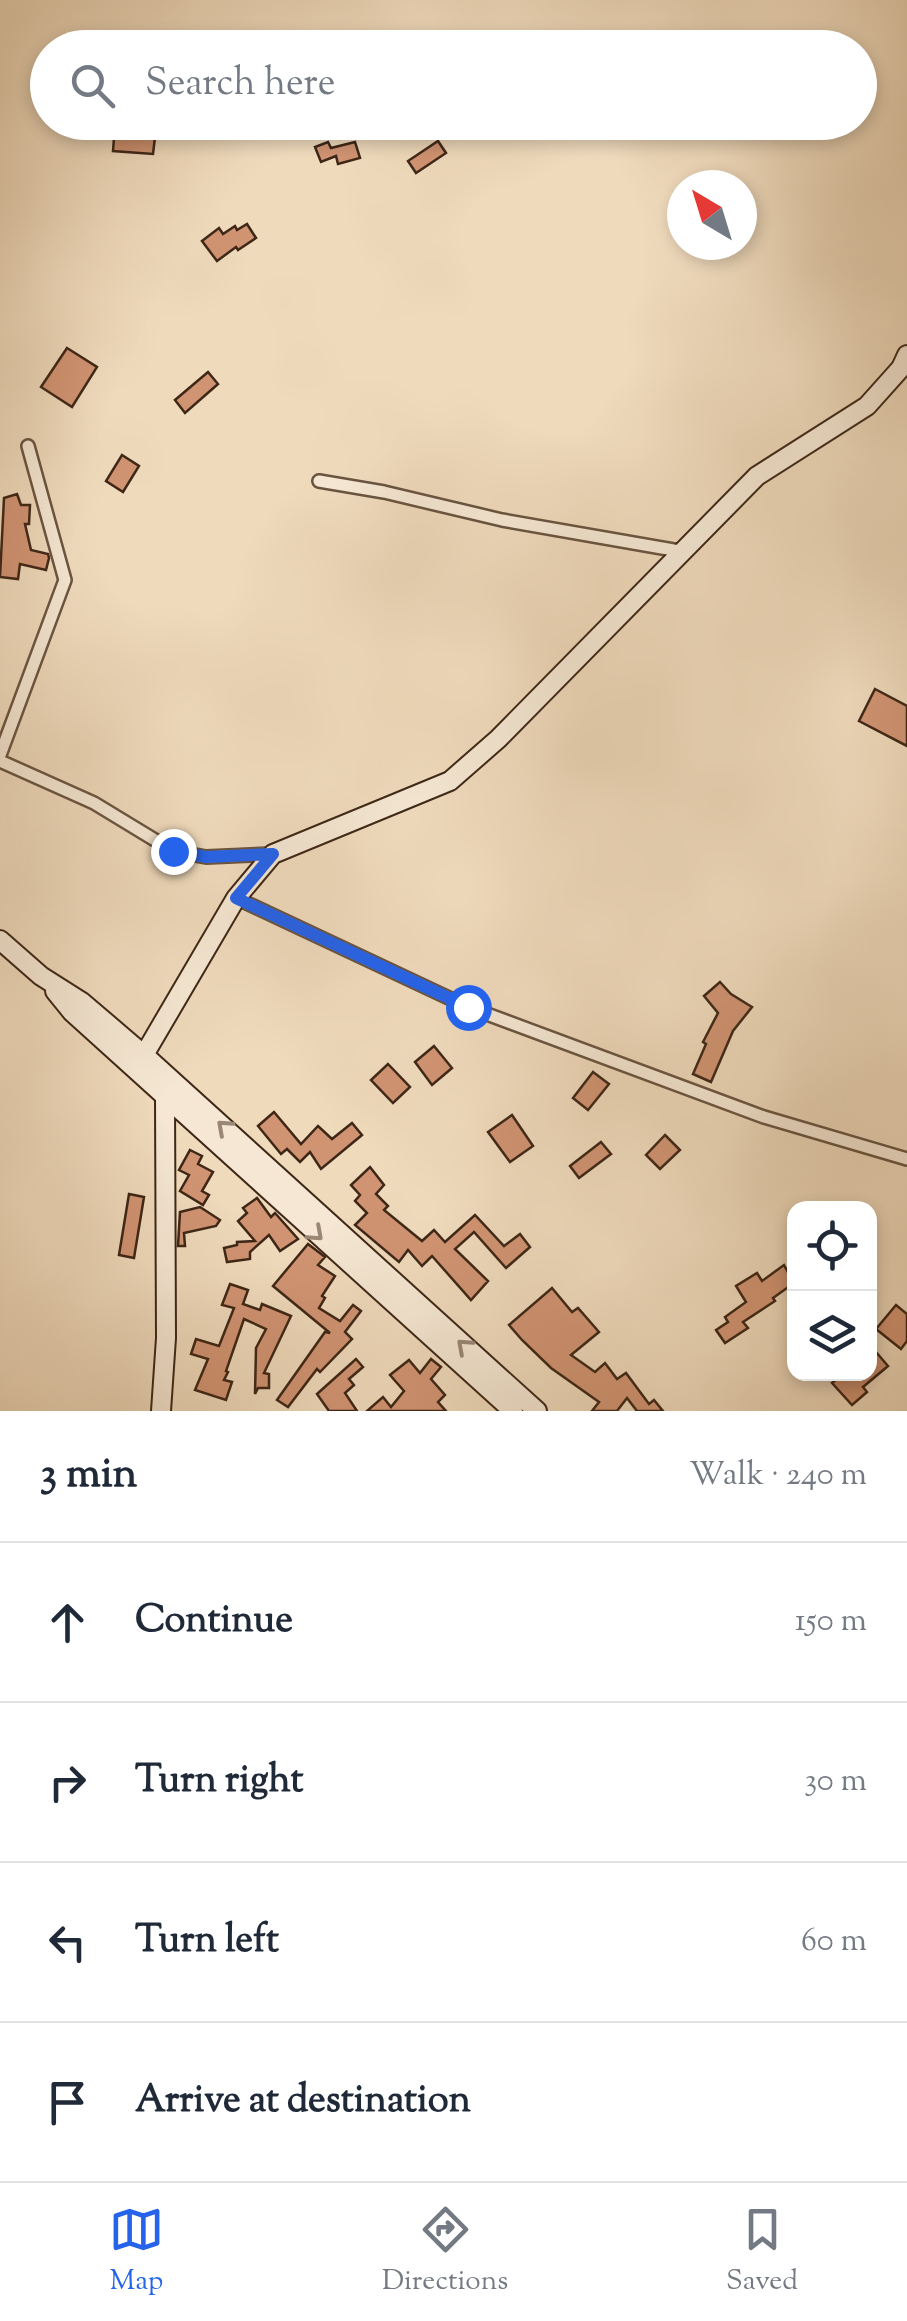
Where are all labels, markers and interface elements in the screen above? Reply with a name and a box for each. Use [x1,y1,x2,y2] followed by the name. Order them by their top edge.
[30,30,877,140] search box
[65,58,120,113] icon: search
[145,58,336,112] text: Search here
[667,170,757,260] north arrow
[151,829,197,875] route end
[446,985,492,1031] route start
[217,1121,236,1139] one-way arrow
[787,1201,877,1381] map controls
[787,1201,877,1291] button: locate
[304,1222,323,1240] one-way arrow
[787,1291,877,1381] button: layers
[457,1340,476,1358] one-way arrow
[40,1446,137,1506] text: 3 min
[689,1453,867,1499] text: Walk · 240 m
[40,1595,95,1650] icon: ahead
[135,1595,293,1649] text: Continue
[795,1599,867,1645] text: 150 m
[40,1755,95,1810] icon: right
[135,1755,303,1809] text: Turn right
[804,1759,867,1805] text: 30 m
[40,1915,95,1970] icon: left
[135,1915,279,1969] text: Turn left
[801,1919,867,1965] text: 60 m
[40,2075,95,2130] icon: arrive
[135,2075,471,2129] text: Arrive at destination
[109,2202,164,2302] tab: Map
[382,2202,508,2302] tab: Directions
[726,2202,798,2302] tab: Saved

